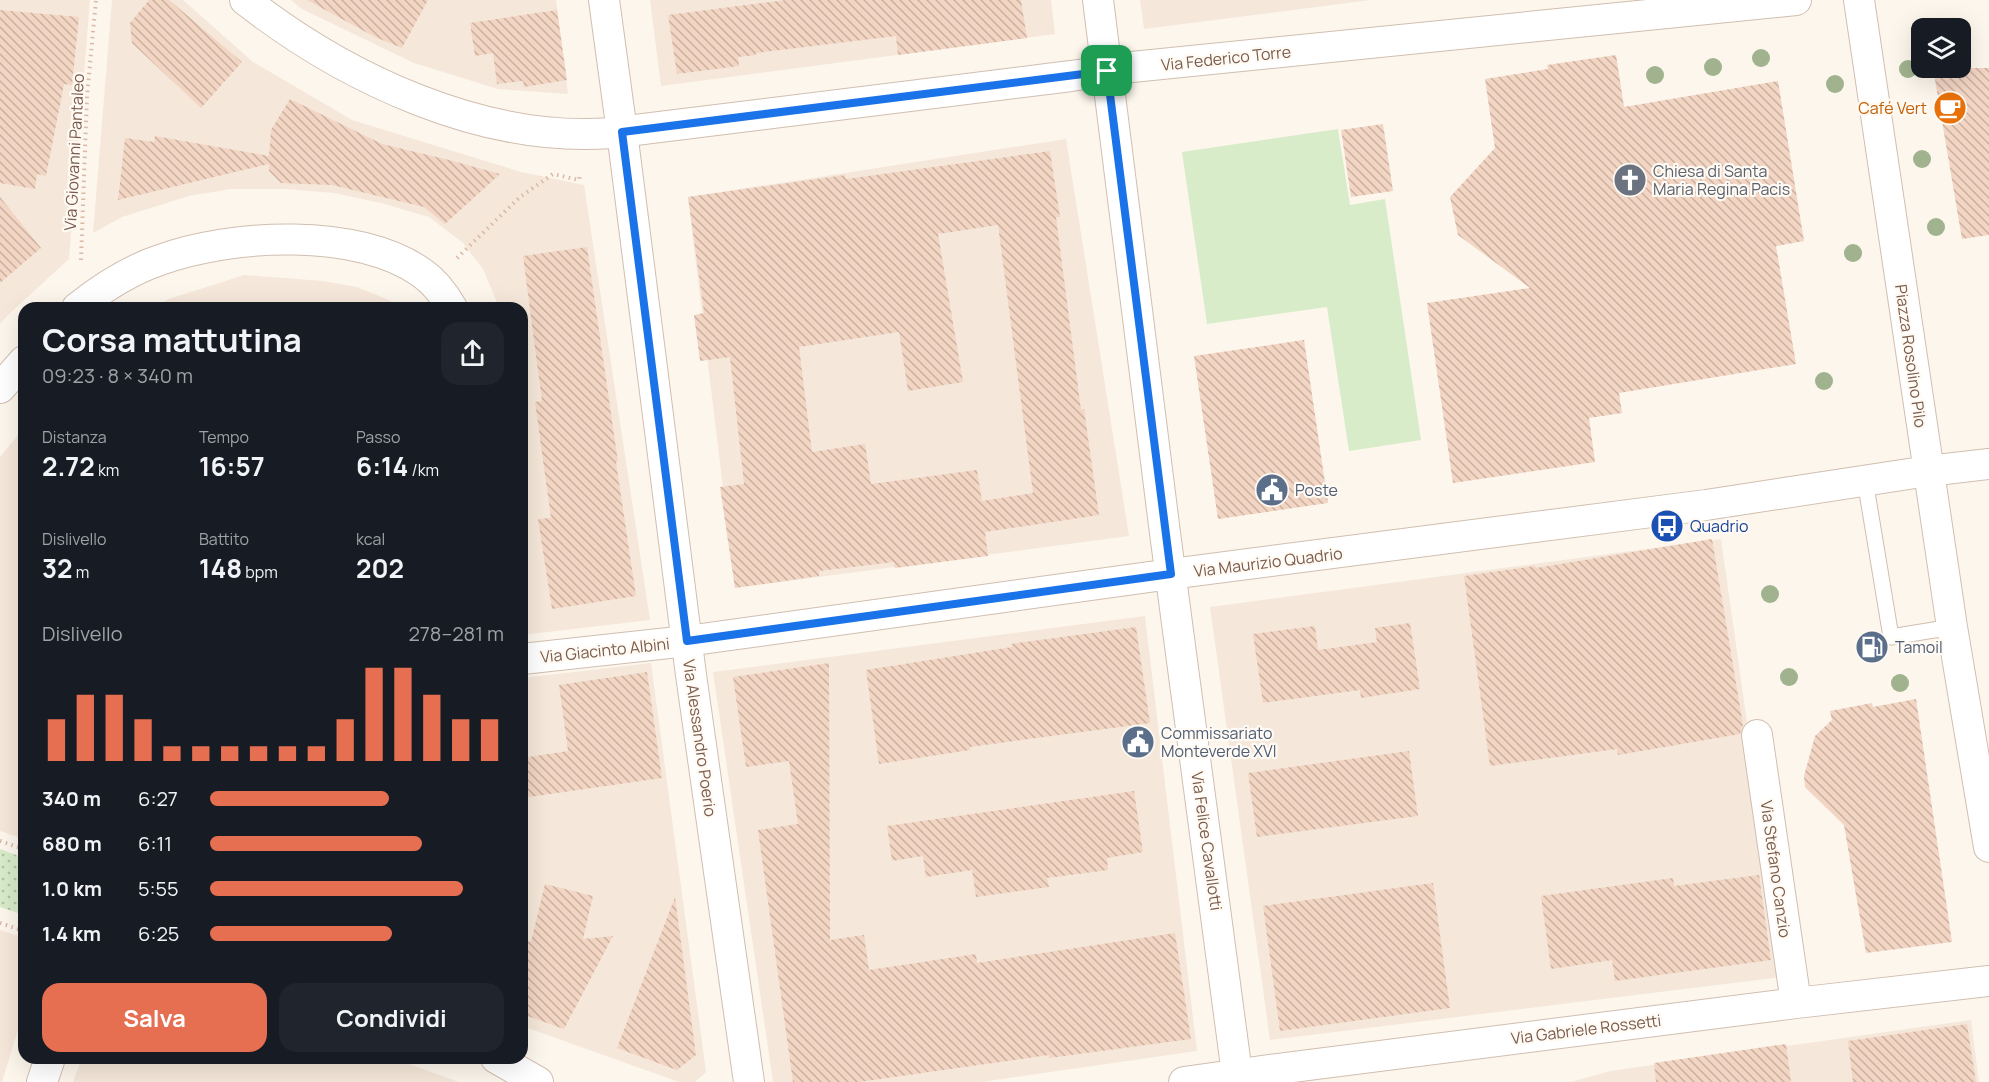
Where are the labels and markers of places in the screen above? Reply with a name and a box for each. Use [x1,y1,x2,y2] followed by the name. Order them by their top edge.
[1081,45,1132,96] pin
[1932,90,1968,126] cafe icon: Café Vert
[1858,97,1927,119] place label: Café Vert
[1653,160,1790,200] place label: Chiesa di Santa Maria Regina Pacis
[1612,162,1648,198] church icon: Chiesa di Santa Maria Regina Pacis
[1254,472,1290,508] public building icon: Poste
[1295,479,1338,501] place label: Poste
[1649,508,1685,544] bus stop icon: Quadrio
[1690,515,1748,537] place label: Quadrio
[1854,629,1890,665] fuel station icon: Tamoil
[1895,636,1943,658] place label: Tamoil
[1161,722,1276,762] place label: Commissariato Monteverde XVI
[1120,724,1156,760] public building icon: Commissariato Monteverde XVI

